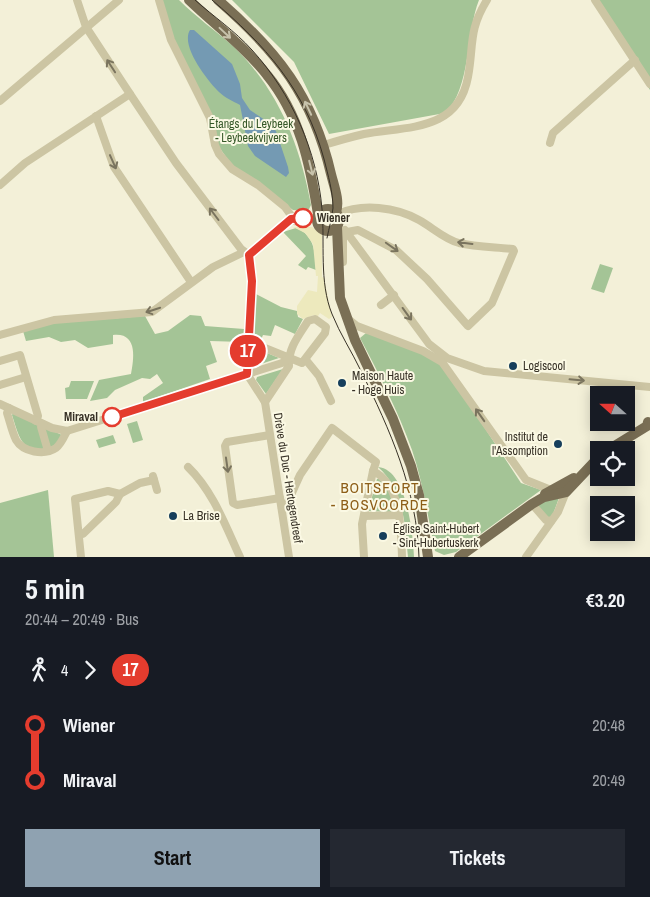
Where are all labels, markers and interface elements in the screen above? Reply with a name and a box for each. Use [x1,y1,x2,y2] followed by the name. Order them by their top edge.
[219,27,232,39] one-way arrow
[106,60,116,74] one-way arrow
[303,101,313,116] one-way arrow
[209,116,293,146] park label: Étangs du Leybeek - Leybeekvijvers
[108,154,118,169] one-way arrow
[307,159,316,175] one-way arrow
[209,208,220,221] one-way arrow
[293,208,313,228] marker: Wiener
[317,210,350,226] place label: Wiener
[458,238,474,248] one-way arrow
[384,242,398,252] one-way arrow
[145,306,161,316] one-way arrow
[402,307,413,320] one-way arrow
[226,335,270,367] line badge: 17
[240,338,256,363] text: 17
[523,358,565,374] place label: Logiscool
[507,360,519,372] marker: Logiscool
[352,368,413,398] place label: Maison Haute - Hoge Huis
[569,375,585,385] one-way arrow
[336,377,348,389] marker: Maison Haute - Hoge Huis
[590,386,635,431] north arrow
[590,386,635,541] map controls
[102,407,122,427] marker: Miraval
[475,408,485,422] one-way arrow
[64,409,98,425] place label: Miraval
[270,412,306,545] street label: Drève du Duc - Hertogendreef
[492,429,548,459] place label: Institut de l'Assomption
[552,438,564,450] marker: Institut de l'Assomption
[590,441,635,486] button: locate
[223,456,233,472] one-way arrow
[331,477,429,515] district label: BOITSFORT - BOSVOORDE
[590,496,635,541] button: layers
[183,508,220,524] place label: La Brise
[167,510,179,522] marker: La Brise
[393,521,479,551] place label: Église Saint-Hubert - Sint-Hubertuskerk
[377,530,389,542] marker: Église Saint-Hubert - Sint-Hubertuskerk
[25,570,85,608] text: 5 min
[586,587,625,613] text: €3.20
[25,608,139,630] text: 20:44 – 20:49 · Bus
[25,656,53,684] icon: walk
[76,656,104,684] icon: forward
[122,657,139,682] text: 17
[61,659,68,681] text: 4
[63,712,115,738] text: Wiener
[592,714,625,736] text: 20:48
[63,767,117,793] text: Miraval
[592,769,625,791] text: 20:49
[25,829,320,887] button: Start
[330,829,625,887] button: Tickets

